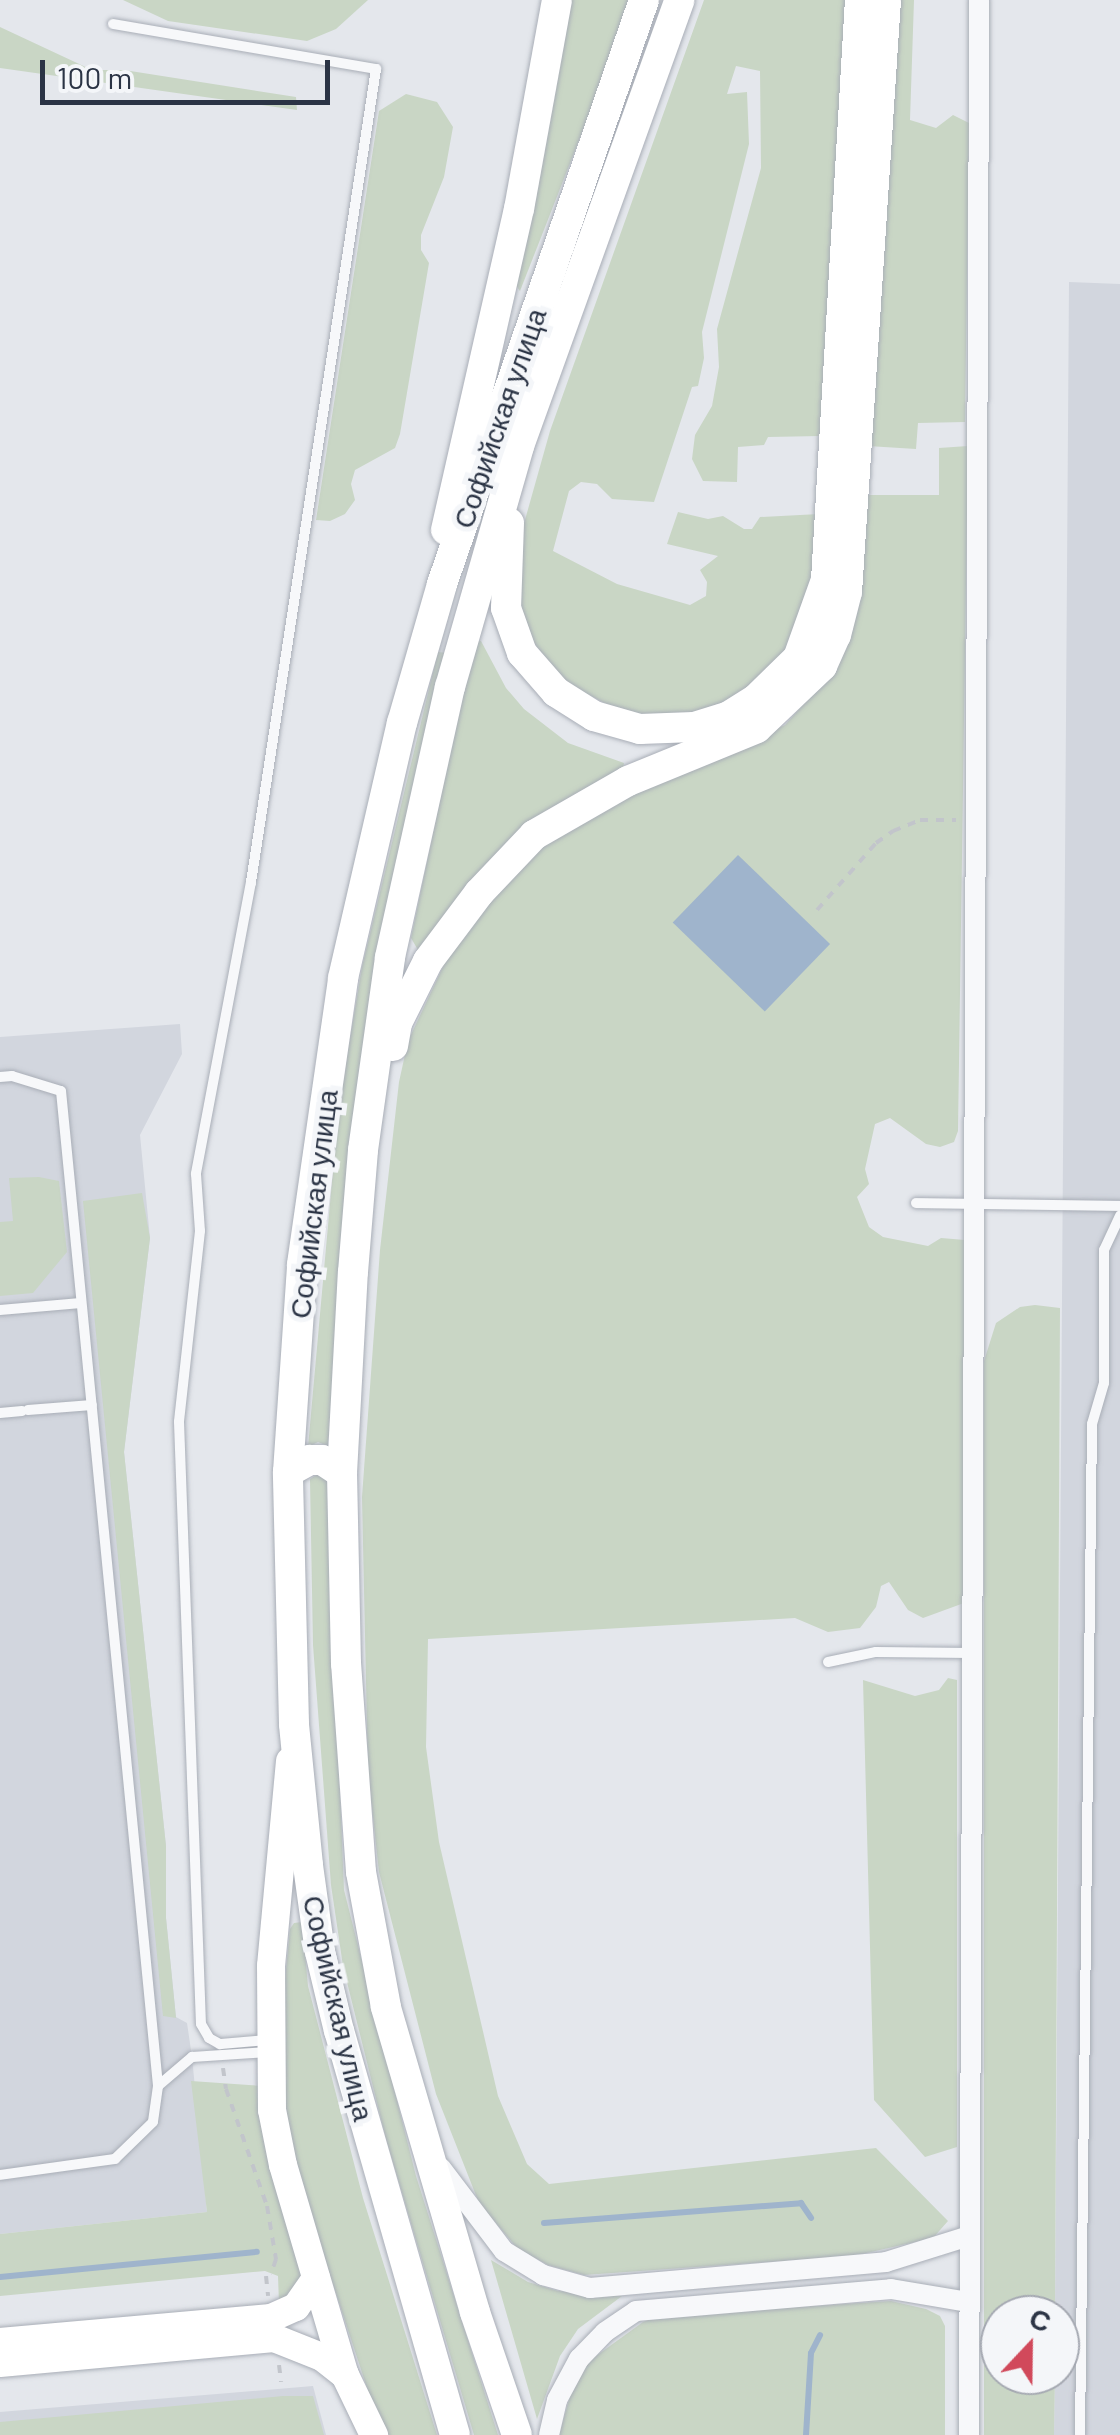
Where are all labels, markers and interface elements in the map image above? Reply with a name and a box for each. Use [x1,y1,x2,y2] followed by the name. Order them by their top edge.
[45,40,335,102] scale bar
[57,59,132,95] text: 100 m
[446,304,552,532] street label: Софийская улица
[282,1088,344,1320] street label: Софийская улица
[297,1892,381,2124] street label: Софийская улица
[980,2295,1080,2395] north arrow
[1025,2299,1056,2339] text: С

